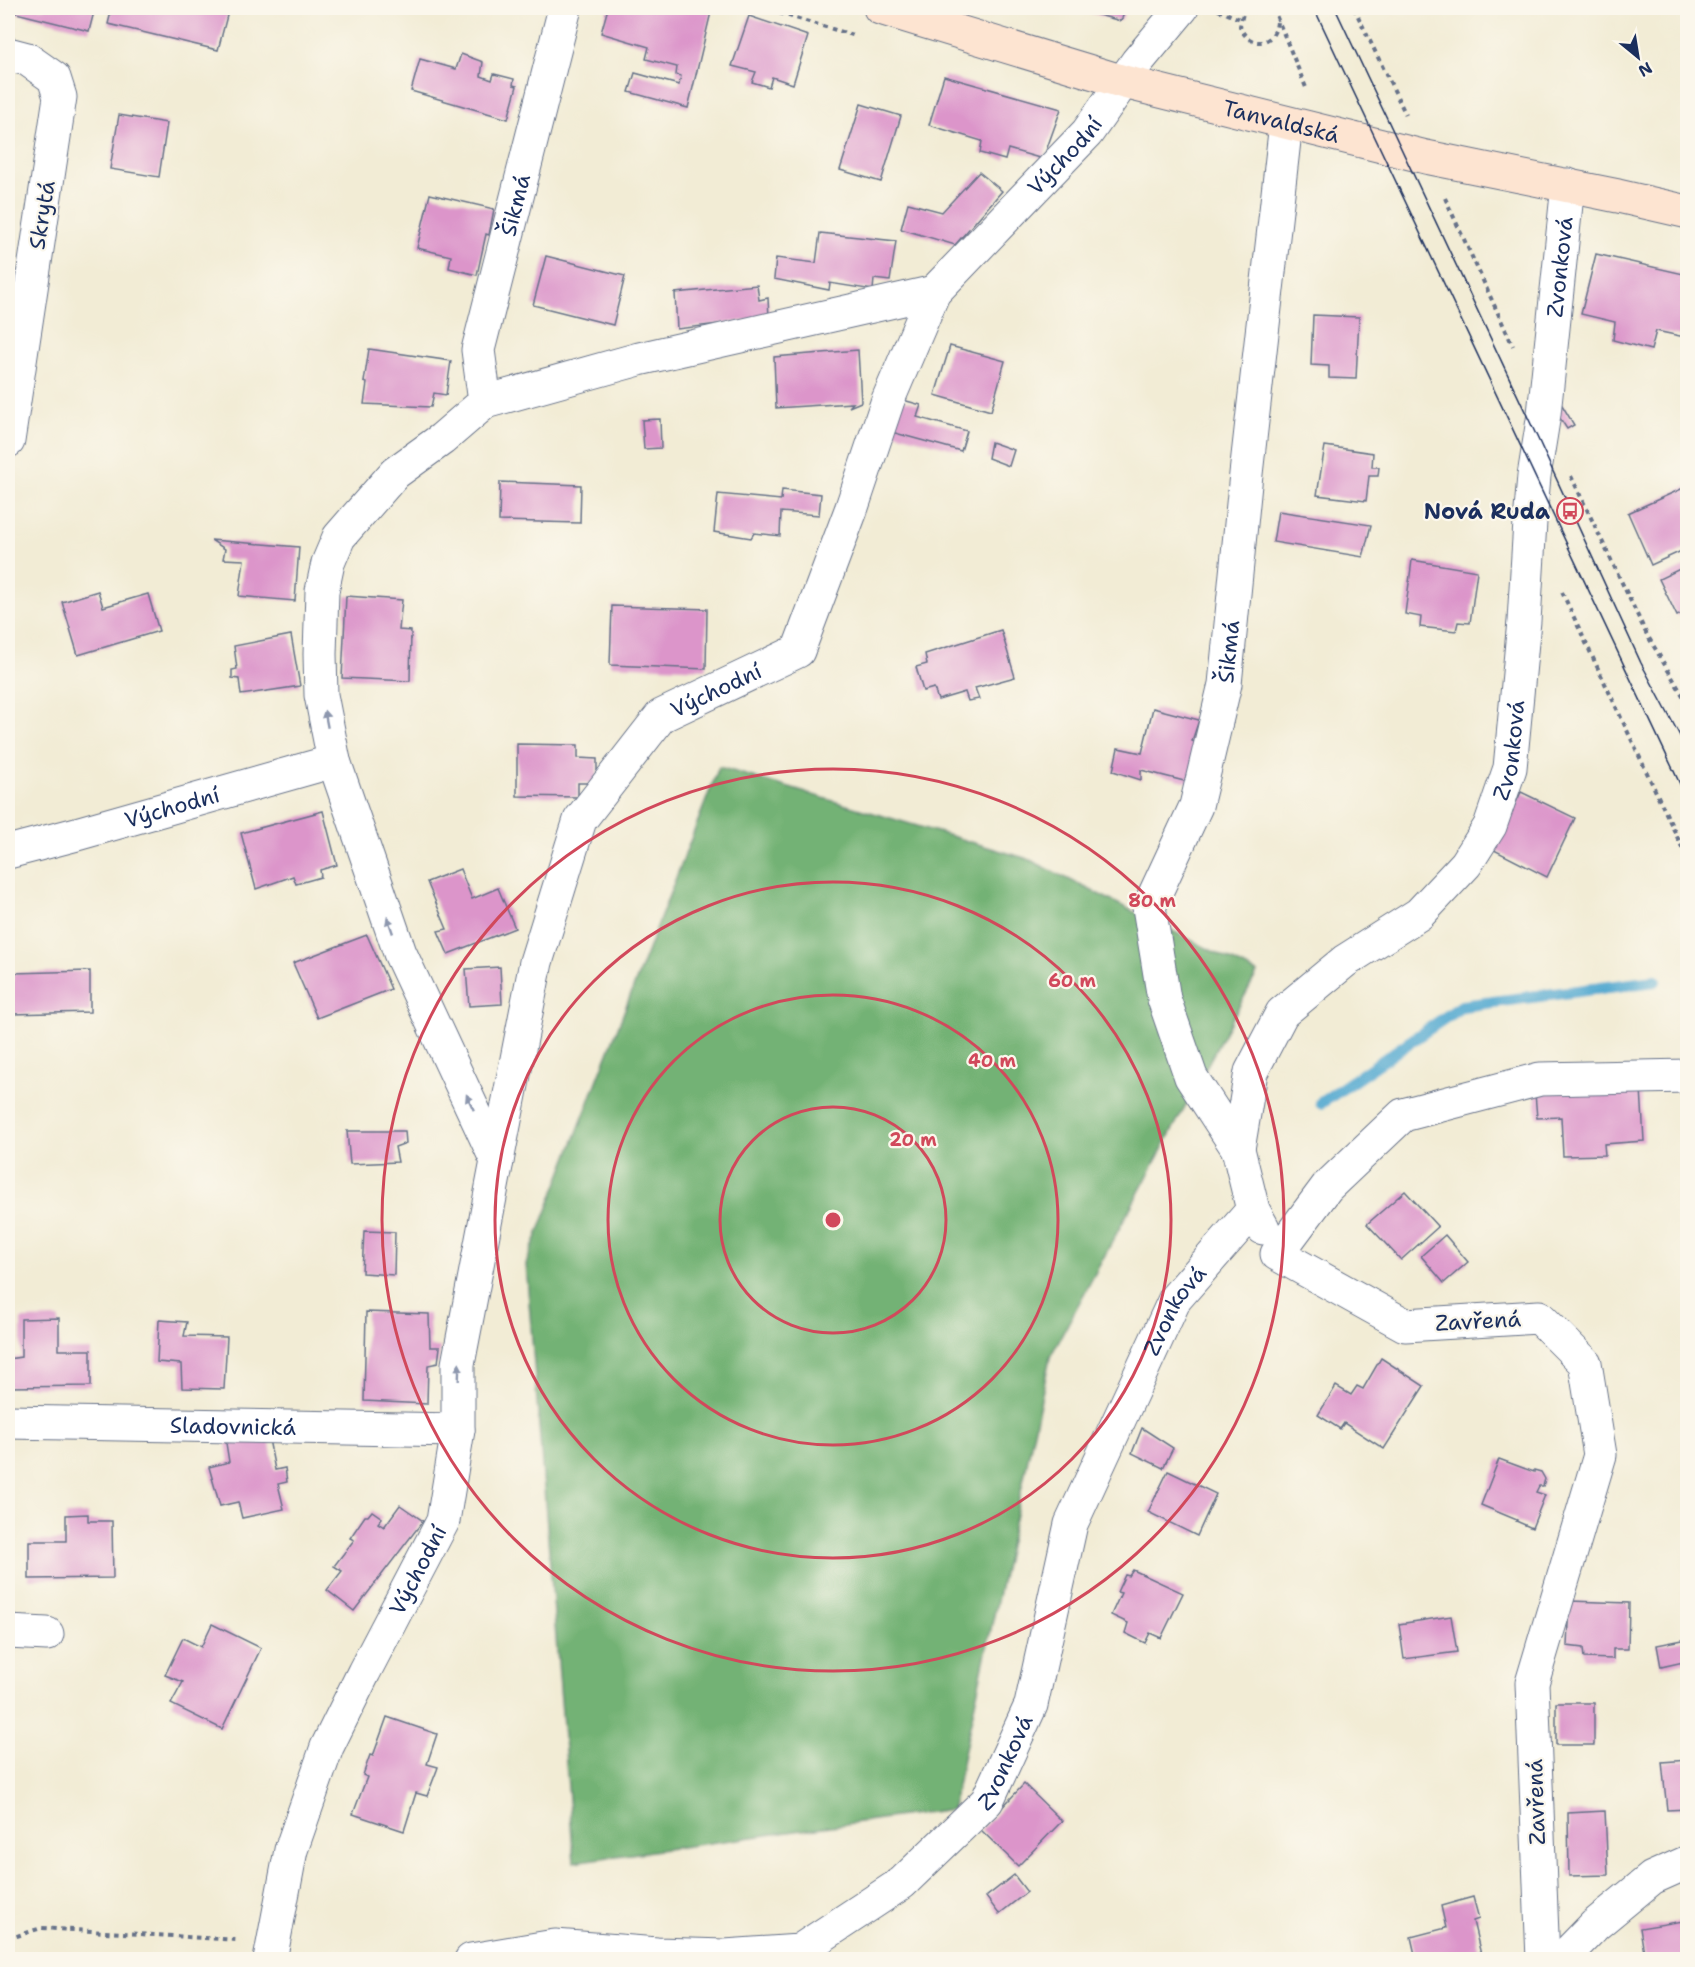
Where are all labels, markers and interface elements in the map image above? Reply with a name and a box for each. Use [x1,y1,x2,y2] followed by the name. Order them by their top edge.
[1608,27,1668,87] north arrow
[1635,57,1656,82] text: N
[1220,93,1343,150] street label: Tanvaldská
[1021,111,1109,201] street label: Východní
[493,171,537,239] street label: Šikmá
[22,178,62,251] street label: Skrytá
[1540,215,1579,319] street label: Zvonková
[1555,496,1585,526] bus stop icon: Nová Ruda
[1424,497,1550,526] place label: Nová Ruda
[1211,619,1246,684] street label: Šikmá
[666,656,766,724] street label: Východní
[1486,699,1531,804] street label: Zvonková
[321,709,330,728] one-way arrow
[121,780,223,834] street label: Východní
[1128,889,1176,913] text: 80 m
[384,916,394,934] one-way arrow
[1048,969,1096,993] text: 60 m
[968,1049,1016,1073] text: 40 m
[465,1094,474,1111] one-way arrow
[889,1128,937,1152] text: 20 m
[823,1210,843,1230] centre of rings
[1136,1259,1213,1360] street label: Zvonková
[1434,1304,1522,1338] street label: Zavřená
[454,1362,463,1381] one-way arrow
[170,1410,297,1442] street label: Sladovnická
[382,1520,453,1620] street label: Východní
[971,1710,1039,1817] street label: Zvonková
[1520,1758,1552,1845] street label: Zavřená

